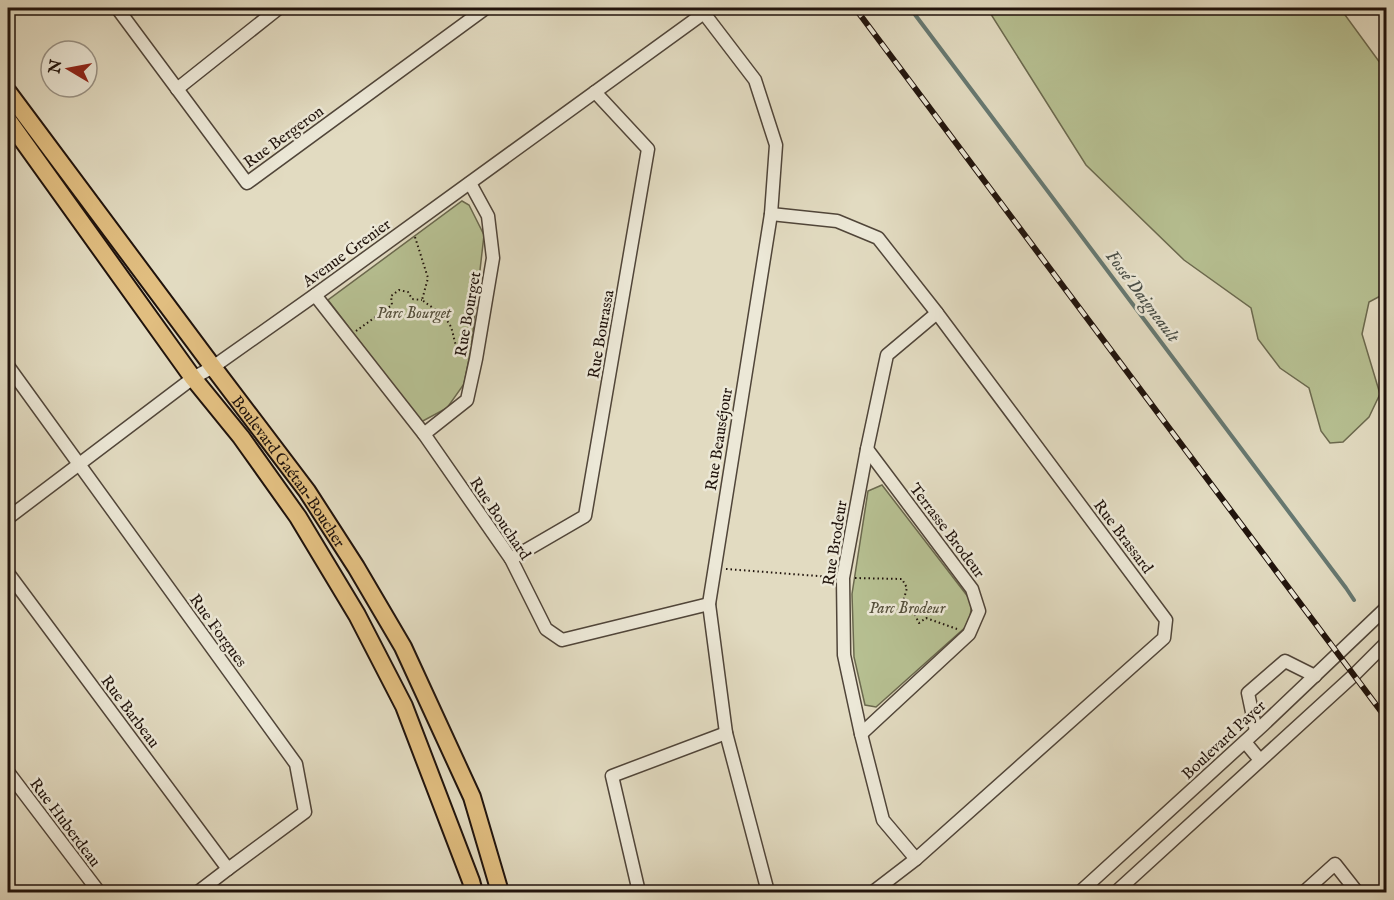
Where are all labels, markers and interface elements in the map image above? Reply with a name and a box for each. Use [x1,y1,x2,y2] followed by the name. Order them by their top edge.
[39,39,99,99] north arrow
[45,58,67,76] text: N
[240,102,328,173] street label: Rue Bergeron
[298,215,395,293] street label: Avenue Grenier
[1100,246,1185,349] water label: Fossé Daigneault
[452,270,486,358] street label: Rue Bourget
[584,288,620,380] street label: Rue Bourassa
[377,304,452,324] park label: Parc Bourget
[702,386,738,492] street label: Rue Beauséjour
[226,392,349,552] street label: Boulevard Gaétan-Boucher
[464,474,535,565] street label: Rue Bouchard
[904,480,989,583] street label: Terrasse Brodeur
[1088,496,1157,578] street label: Rue Brassard
[819,499,853,588] street label: Rue Brodeur
[184,591,251,672] street label: Rue Forgues
[869,599,947,619] park label: Parc Brodeur
[96,672,163,752] street label: Rue Barbeau
[1178,696,1271,785] street label: Boulevard Payer
[25,775,104,872] street label: Rue Huberdeau

